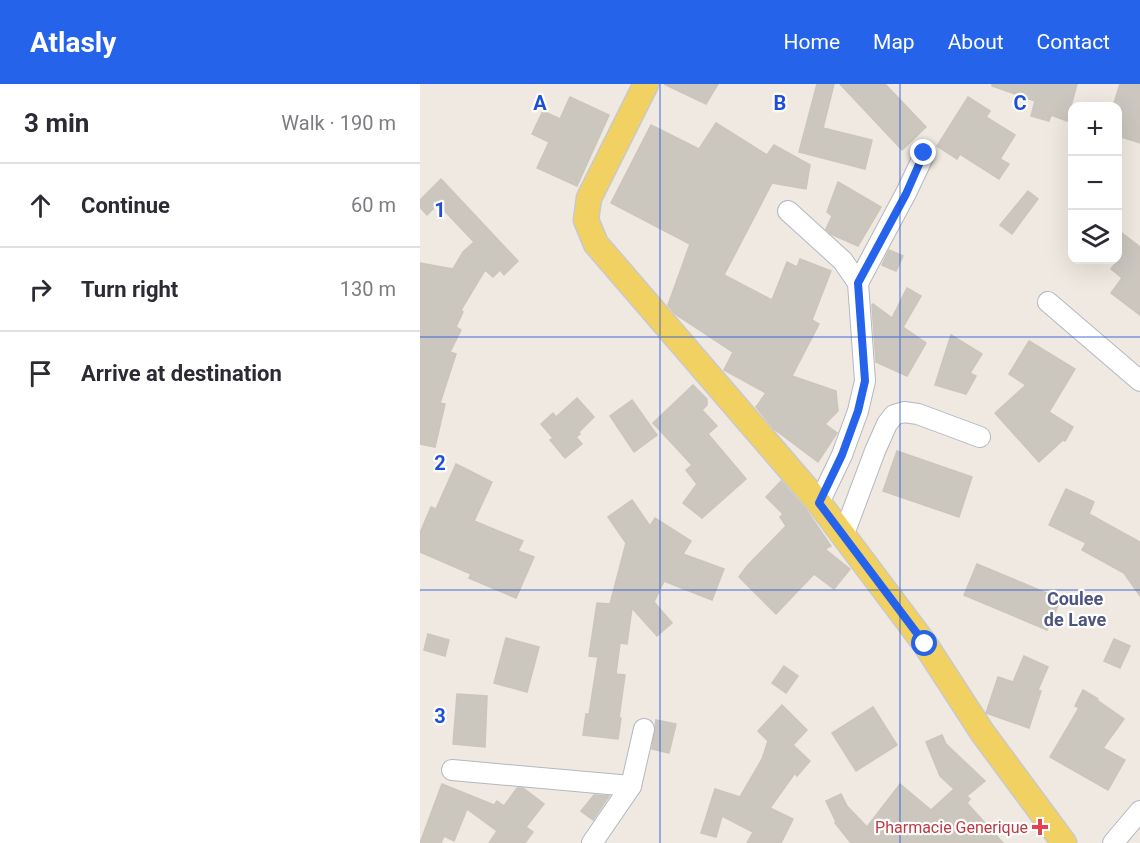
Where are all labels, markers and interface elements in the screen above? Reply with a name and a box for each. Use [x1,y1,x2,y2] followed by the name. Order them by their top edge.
[30,26,116,59] text: Atlasly
[784,30,840,54] text: Home
[873,30,915,54] text: Map
[948,30,1004,54] text: About
[1037,30,1110,54] text: Contact
[533,91,547,115] text: A
[774,91,786,115] text: B
[1013,91,1027,115] text: C
[1068,102,1122,264] map controls
[1068,102,1122,156] button: +
[24,108,89,138] text: 3 min
[281,111,396,135] text: Walk · 190 m
[910,139,936,165] route end
[1068,156,1122,210] button: −
[24,189,57,222] icon: ahead
[81,193,170,218] text: Continue
[351,193,396,217] text: 60 m
[434,198,446,222] text: 1
[1068,210,1122,264] button: layers
[24,273,57,306] icon: right
[81,277,178,302] text: Turn right
[340,277,396,301] text: 130 m
[24,357,57,390] icon: arrive
[81,361,282,386] text: Arrive at destination
[434,451,446,475] text: 2
[1044,588,1106,630] district label: Coulee de Lave
[911,630,937,656] route start
[434,704,446,728] text: 3
[875,818,1028,837] place label: Pharmacie Generique
[1033,820,1047,834] marker: Pharmacie Generique

